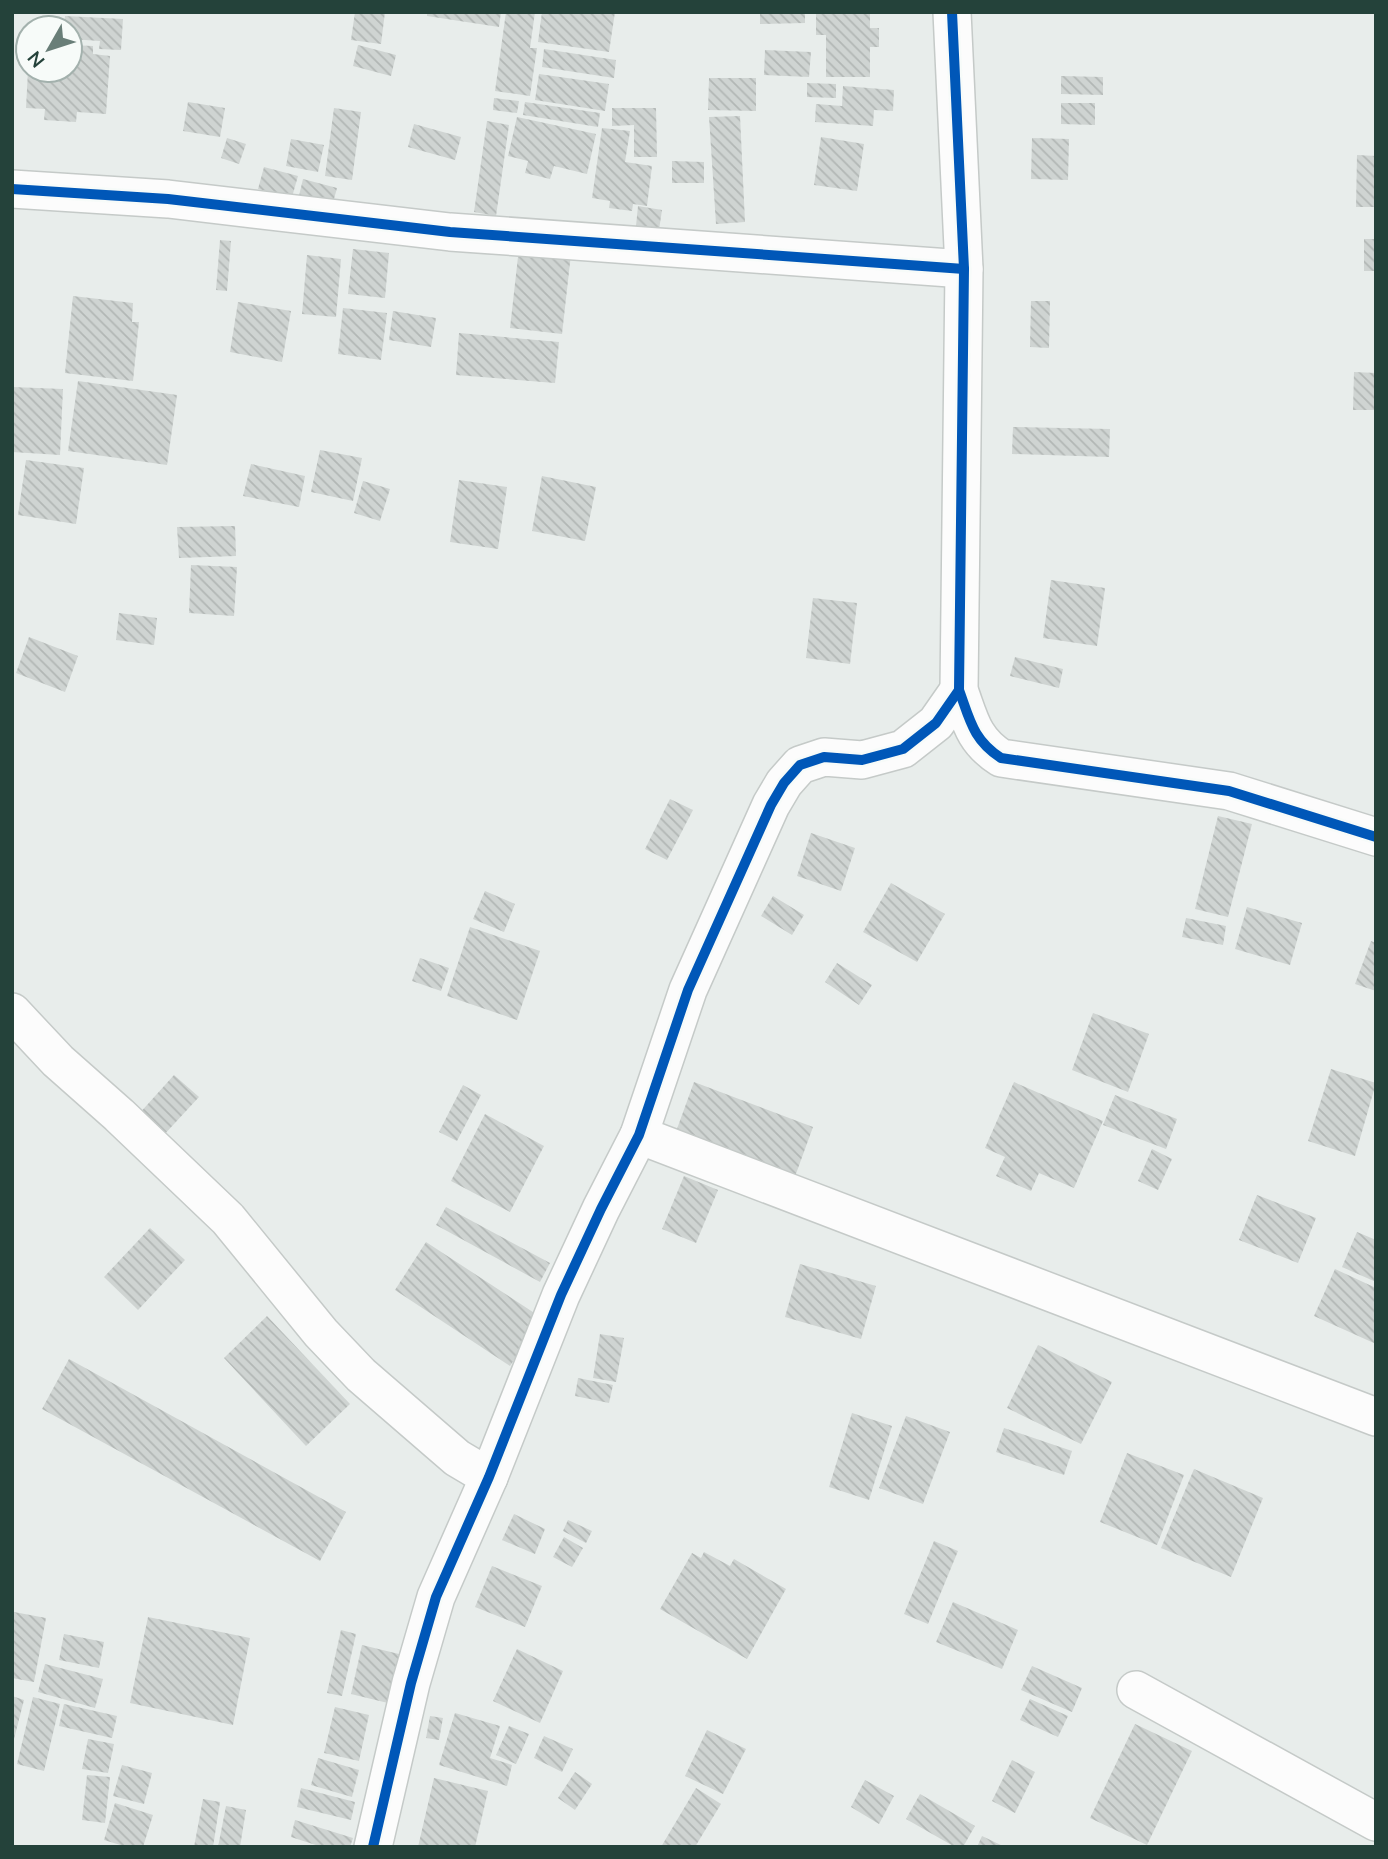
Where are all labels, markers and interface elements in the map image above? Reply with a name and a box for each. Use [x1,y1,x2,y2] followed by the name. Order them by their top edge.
[14,14,84,84] north arrow
[22,47,50,73] text: N

